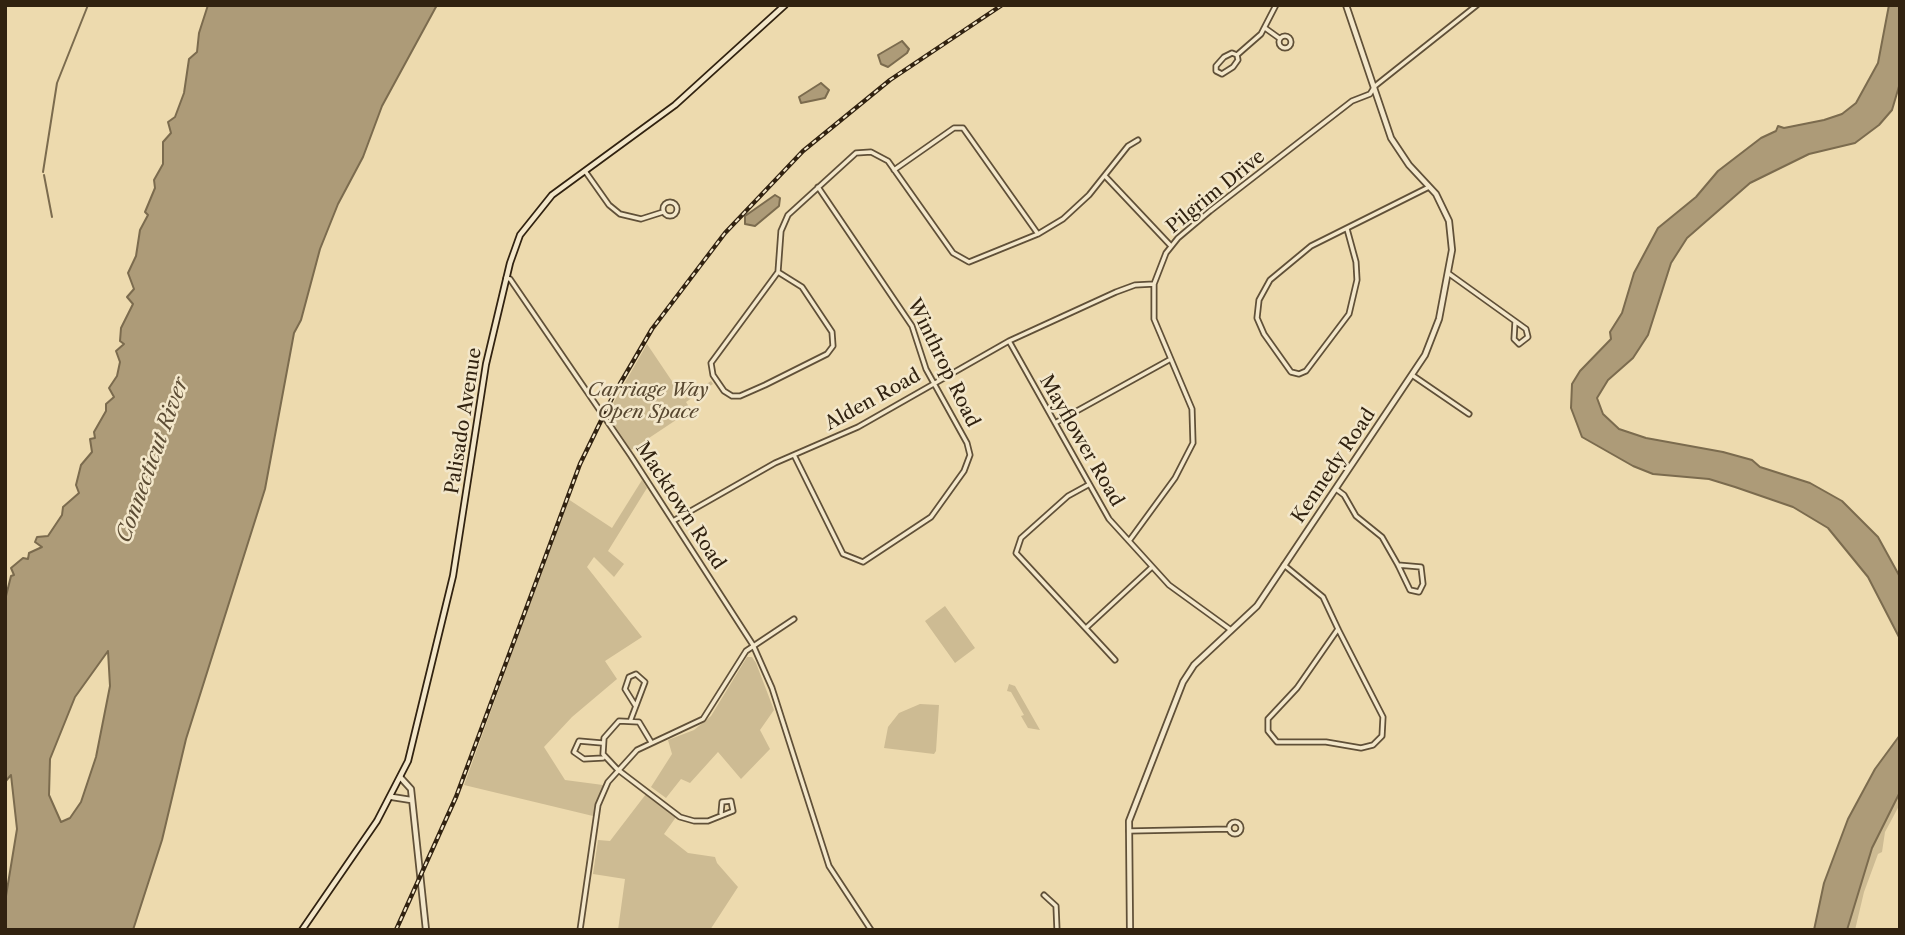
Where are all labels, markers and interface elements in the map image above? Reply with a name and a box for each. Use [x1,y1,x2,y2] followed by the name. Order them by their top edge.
[1162,145,1270,239] street label: Pilgrim Drive
[902,295,984,431] street label: Winthrop Road
[441,346,487,496] street label: Palisado Avenue
[821,364,925,436] street label: Alden Road
[1034,371,1128,511] street label: Mayflower Road
[111,374,195,546] water label: Connecticut River
[588,380,708,424] park label: Carriage Way Open Space
[1287,404,1381,528] street label: Kennedy Road
[630,438,730,574] street label: Macktown Road

